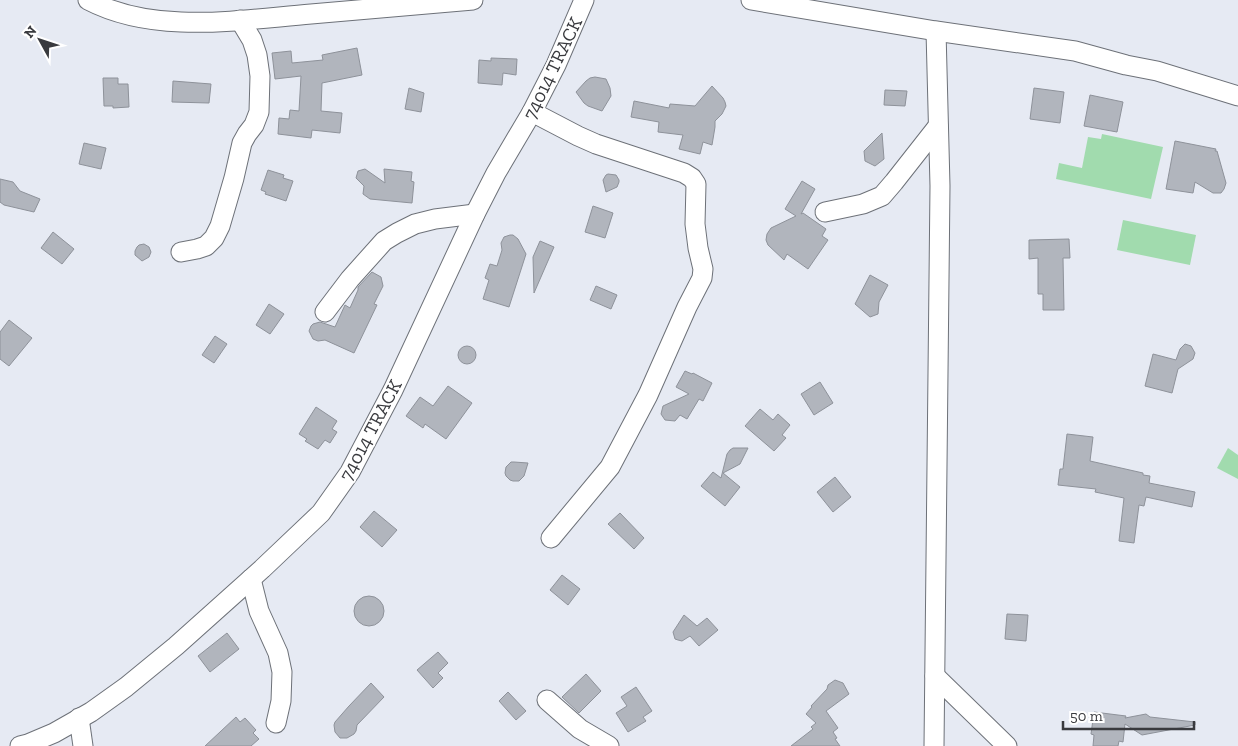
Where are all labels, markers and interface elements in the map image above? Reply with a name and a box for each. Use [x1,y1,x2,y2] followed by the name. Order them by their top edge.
[518,13,587,123] street label: 74014 TRACK
[15,15,65,65] north arrow
[20,22,41,42] text: N
[334,375,407,485] street label: 74014 TRACK
[1063,698,1194,730] scale bar
[1070,707,1103,725] text: 50 m

